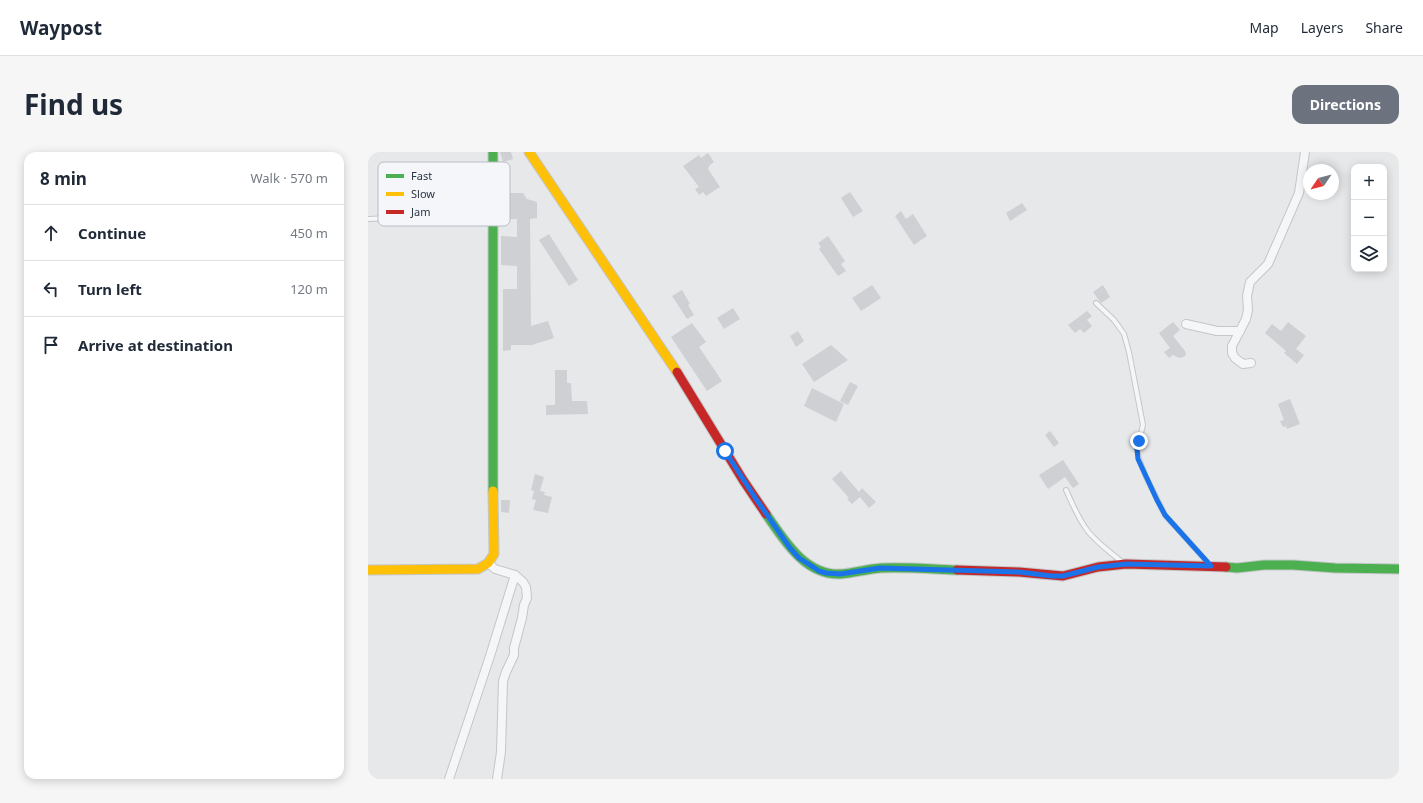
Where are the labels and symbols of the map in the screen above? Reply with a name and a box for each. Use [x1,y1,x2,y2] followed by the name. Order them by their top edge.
[378,162,510,226] legend
[1303,164,1339,200] north arrow
[411,168,432,183] text: Fast
[411,186,435,201] text: Slow
[410,204,430,219] text: Jam
[1130,432,1148,450] route end
[716,442,734,460] route start

